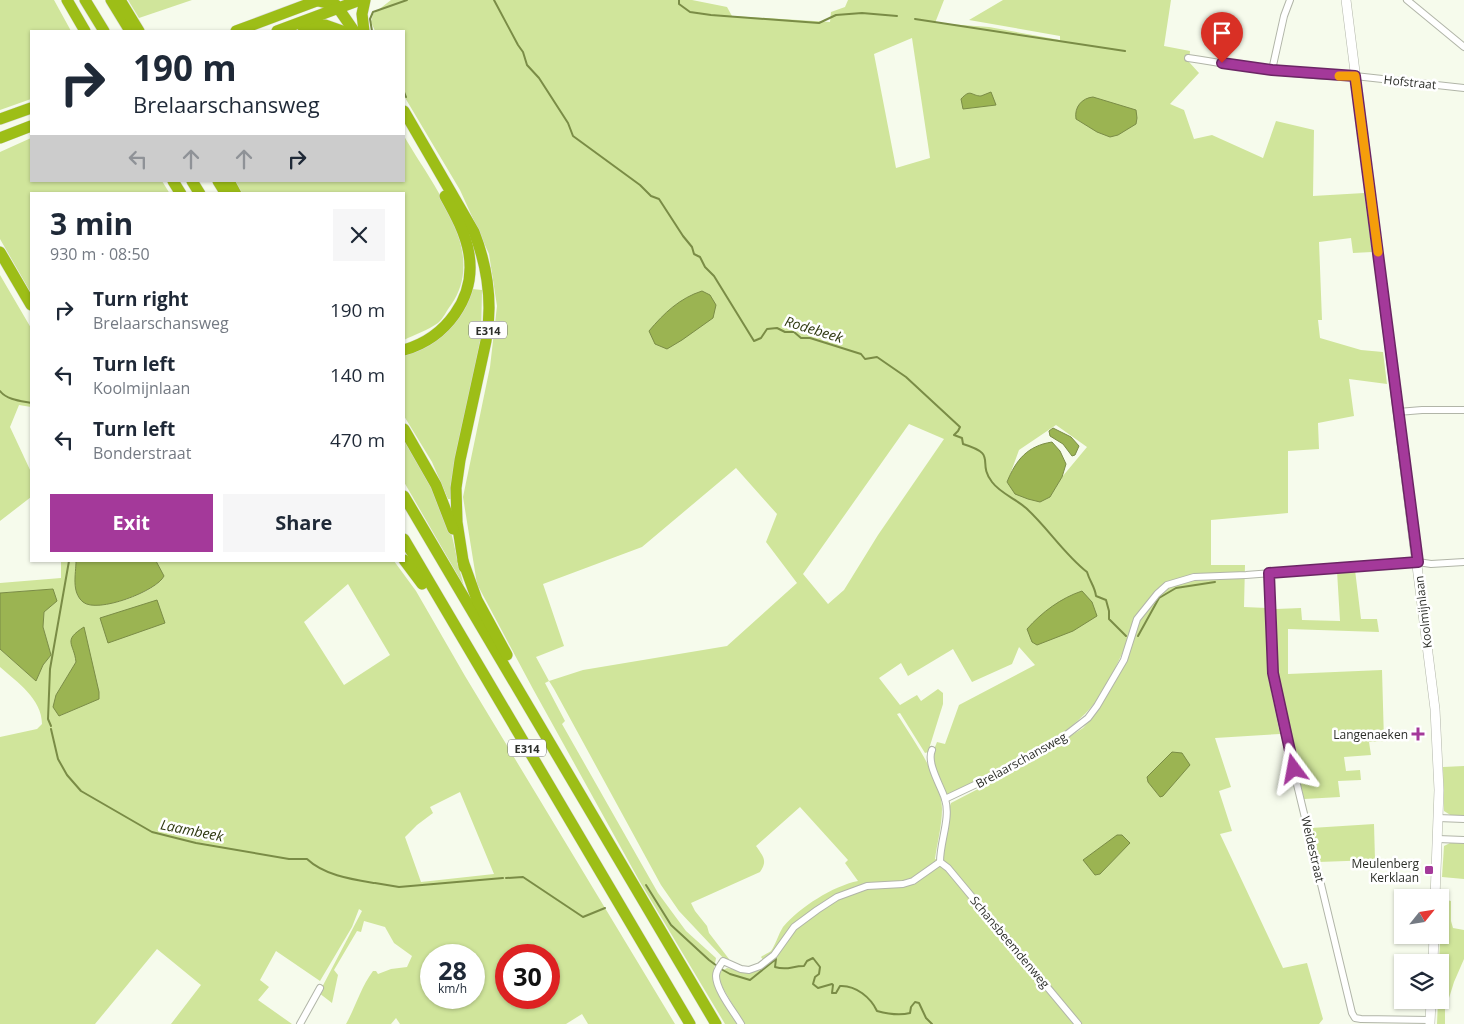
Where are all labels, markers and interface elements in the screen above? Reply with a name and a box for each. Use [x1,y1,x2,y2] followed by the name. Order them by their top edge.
[1201,12,1243,63] pin
[1208,19,1236,47] icon: arrive
[133,44,237,91] text: 190 m
[50,50,115,115] icon: right
[1383,71,1437,93] street label: Hofstraat
[133,89,320,119] text: Brelaarschansweg
[124,145,152,173] icon: left
[177,145,205,173] icon: ahead
[230,145,258,173] icon: ahead
[283,145,311,173] icon: right
[50,203,133,244] text: 3 min
[333,209,385,261] button: close
[50,243,150,265] text: 930 m · 08:50
[93,286,188,312] text: Turn right
[50,296,78,324] icon: right
[330,297,385,323] text: 190 m
[783,311,846,347] water label: Rodebeek
[93,312,229,334] text: Brelaarschansweg
[469,322,507,338] road number: E314
[93,351,175,377] text: Turn left
[50,361,78,389] icon: left
[330,362,385,388] text: 140 m
[93,377,190,399] text: Koolmijnlaan
[93,416,175,442] text: Turn left
[50,426,78,454] icon: left
[330,427,385,453] text: 470 m
[93,442,191,464] text: Bonderstraat
[50,494,213,552] button: Exit
[223,494,385,552] button: Share
[1410,575,1436,649] street label: Koolmijnlaan
[1333,726,1408,743] place label: Langenaeken
[972,728,1070,792] street label: Brelaarschansweg
[1412,728,1424,740] marker: Langenaeken
[508,740,546,756] road number: E314
[1267,742,1319,794] position arrow
[1297,814,1329,884] street label: Weidestraat
[159,815,226,846] water label: Laambeek
[1351,855,1419,886] place label: Meulenberg Kerklaan
[1423,864,1435,876] marker: Meulenberg Kerklaan
[1394,889,1449,944] north arrow
[1394,889,1449,1009] map controls
[966,892,1054,992] street label: Schansbeemdenweg
[495,944,560,1009] speed limit sign: 30
[438,953,467,987] text: 28
[1394,954,1449,1009] button: layers
[438,980,467,997] text: km/h

